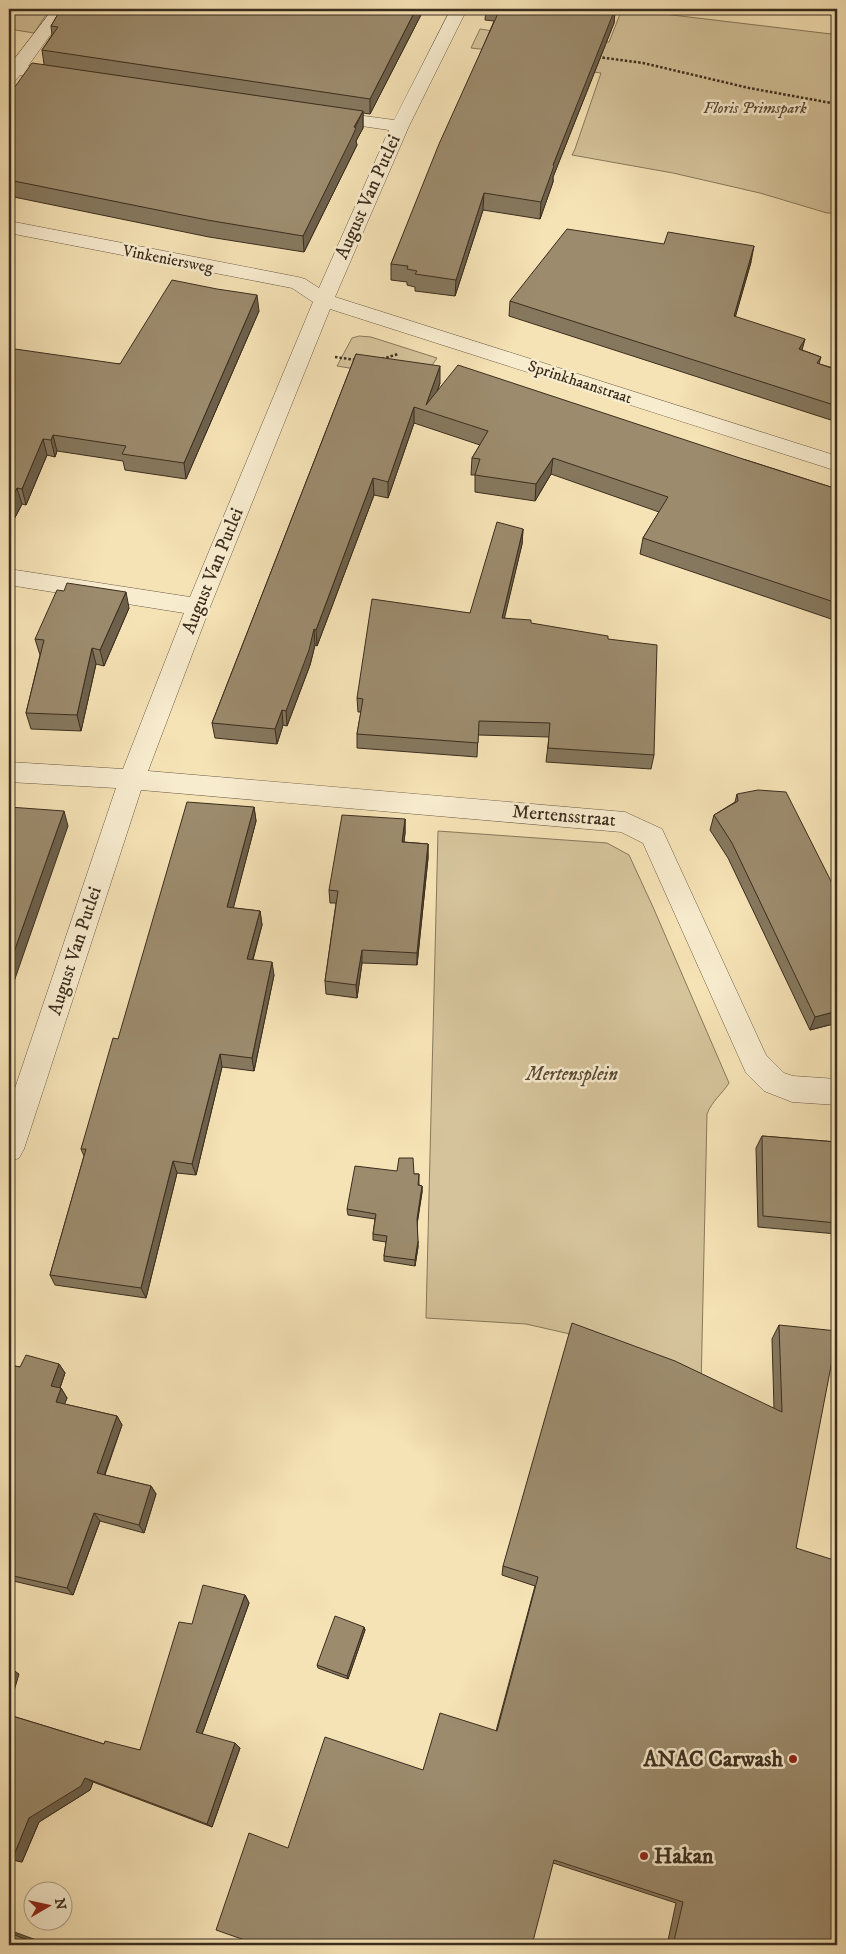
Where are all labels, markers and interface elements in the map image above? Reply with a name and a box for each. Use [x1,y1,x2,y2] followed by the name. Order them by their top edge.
[703,98,807,118] park label: Floris Primspark
[330,131,406,263] street label: August Van Putlei
[120,240,215,278] street label: Vinkeniersweg
[525,356,635,408] street label: Sprinkhaanstraat
[177,505,249,637] street label: August Van Putlei
[511,800,617,832] street label: Mertensstraat
[43,884,107,1018] street label: August Van Putlei
[524,1063,618,1087] park label: Mertensplein
[643,1746,783,1773] place label: ANAC Carwash
[787,1753,799,1765] marker: ANAC Carwash
[654,1843,714,1870] place label: Hakan
[638,1850,650,1862] marker: Hakan
[22,1882,72,1932] north arrow
[50,1897,70,1912] text: N

